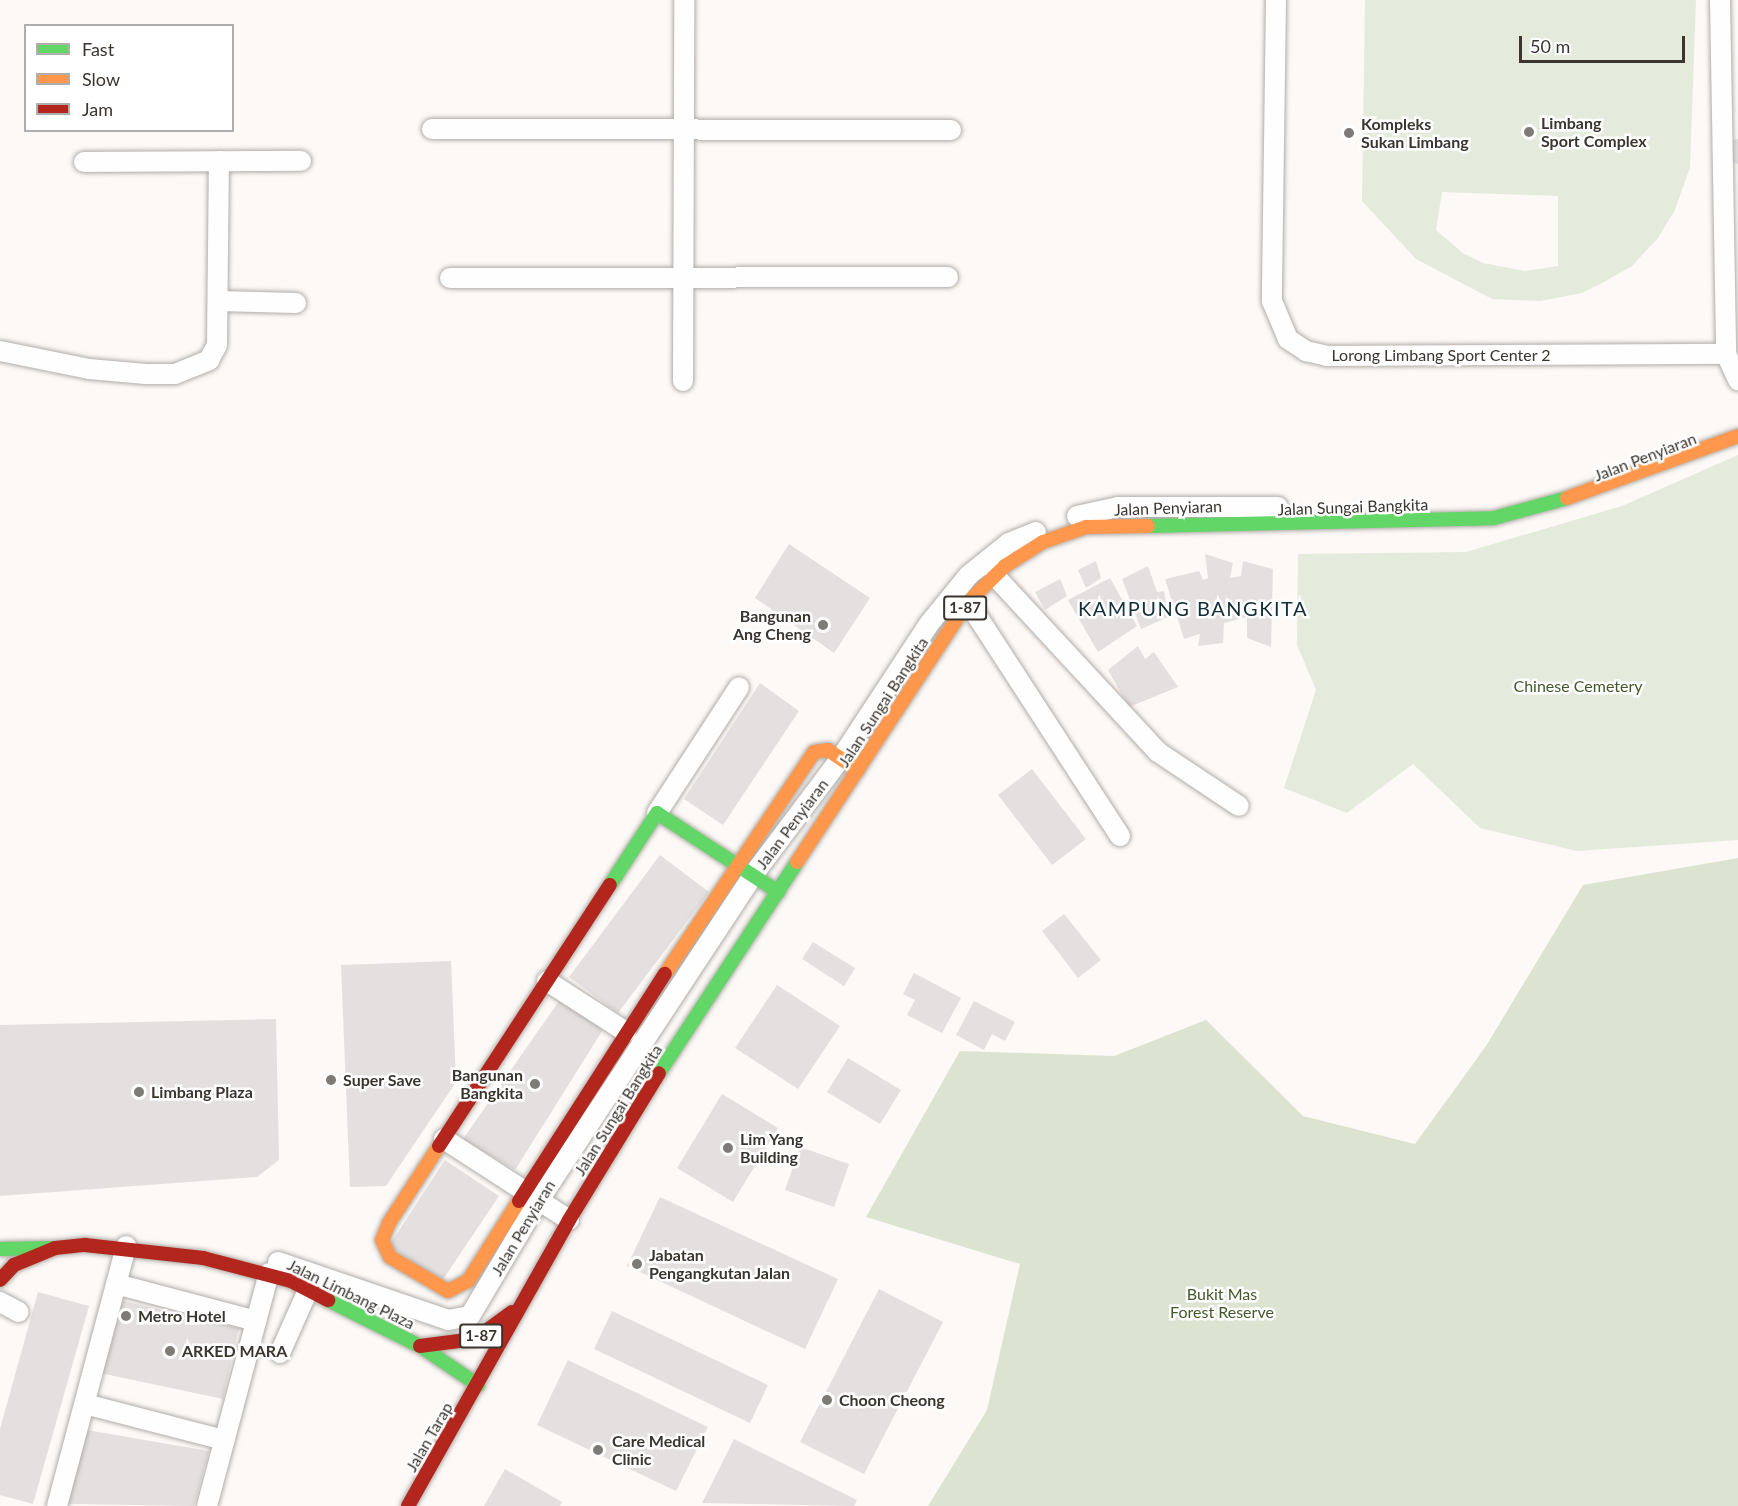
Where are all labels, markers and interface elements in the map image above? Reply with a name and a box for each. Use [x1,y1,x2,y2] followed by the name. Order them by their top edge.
[24,24,234,132] legend
[1522,24,1688,62] scale bar
[1530,35,1570,57] text: 50 m
[82,38,114,60] text: Fast
[82,68,120,90] text: Slow
[82,98,113,120] text: Jam
[1541,113,1647,151] place label: Limbang Sport Complex
[1361,114,1469,152] place label: Kompleks Sukan Limbang
[1522,125,1536,139] marker: Limbang Sport Complex
[1342,126,1356,140] marker: Kompleks Sukan Limbang
[1331,345,1551,365] street label: Lorong Limbang Sport Center 2
[1591,429,1699,485] street label: Jalan Penyiaran
[1277,495,1429,519] street label: Jalan Sungai Bangkita
[1114,497,1222,519] street label: Jalan Penyiaran
[942,596,988,620] road number: 1-87
[1078,596,1308,620] district label: KAMPUNG BANGKITA
[733,606,811,644] place label: Bangunan Ang Cheng
[816,618,830,632] marker: Bangunan Ang Cheng
[834,634,932,770] street label: Jalan Sungai Bangkita
[1513,676,1643,696] park label: Chinese Cemetery
[752,775,832,873] street label: Jalan Penyiaran
[570,1041,666,1179] street label: Jalan Sungai Bangkita
[452,1065,523,1103] place label: Bangunan Bangkita
[343,1070,421,1090] place label: Super Save
[324,1073,338,1087] marker: Super Save
[528,1077,542,1091] marker: Bangunan Bangkita
[151,1082,253,1102] place label: Limbang Plaza
[132,1085,146,1099] marker: Limbang Plaza
[740,1129,804,1167] place label: Lim Yang Building
[721,1141,735,1155] marker: Lim Yang Building
[487,1177,559,1279] street label: Jalan Penyiaran
[649,1245,791,1283] place label: Jabatan Pengangkutan Jalan
[284,1255,418,1333] street label: Jalan Limbang Plaza
[630,1257,644,1271] marker: Jabatan Pengangkutan Jalan
[1170,1284,1274,1322] park label: Bukit Mas Forest Reserve
[138,1306,226,1326] place label: Metro Hotel
[119,1309,133,1323] marker: Metro Hotel
[458,1324,504,1348] road number: 1-87
[182,1341,287,1361] place label: ARKED MARA
[163,1344,177,1358] marker: ARKED MARA
[839,1390,945,1410] place label: Choon Cheong
[820,1393,834,1407] marker: Choon Cheong
[401,1399,457,1475] street label: Jalan Tarap
[612,1431,705,1469] place label: Care Medical Clinic
[589,1441,607,1459] marker: Care Medical Clinic

